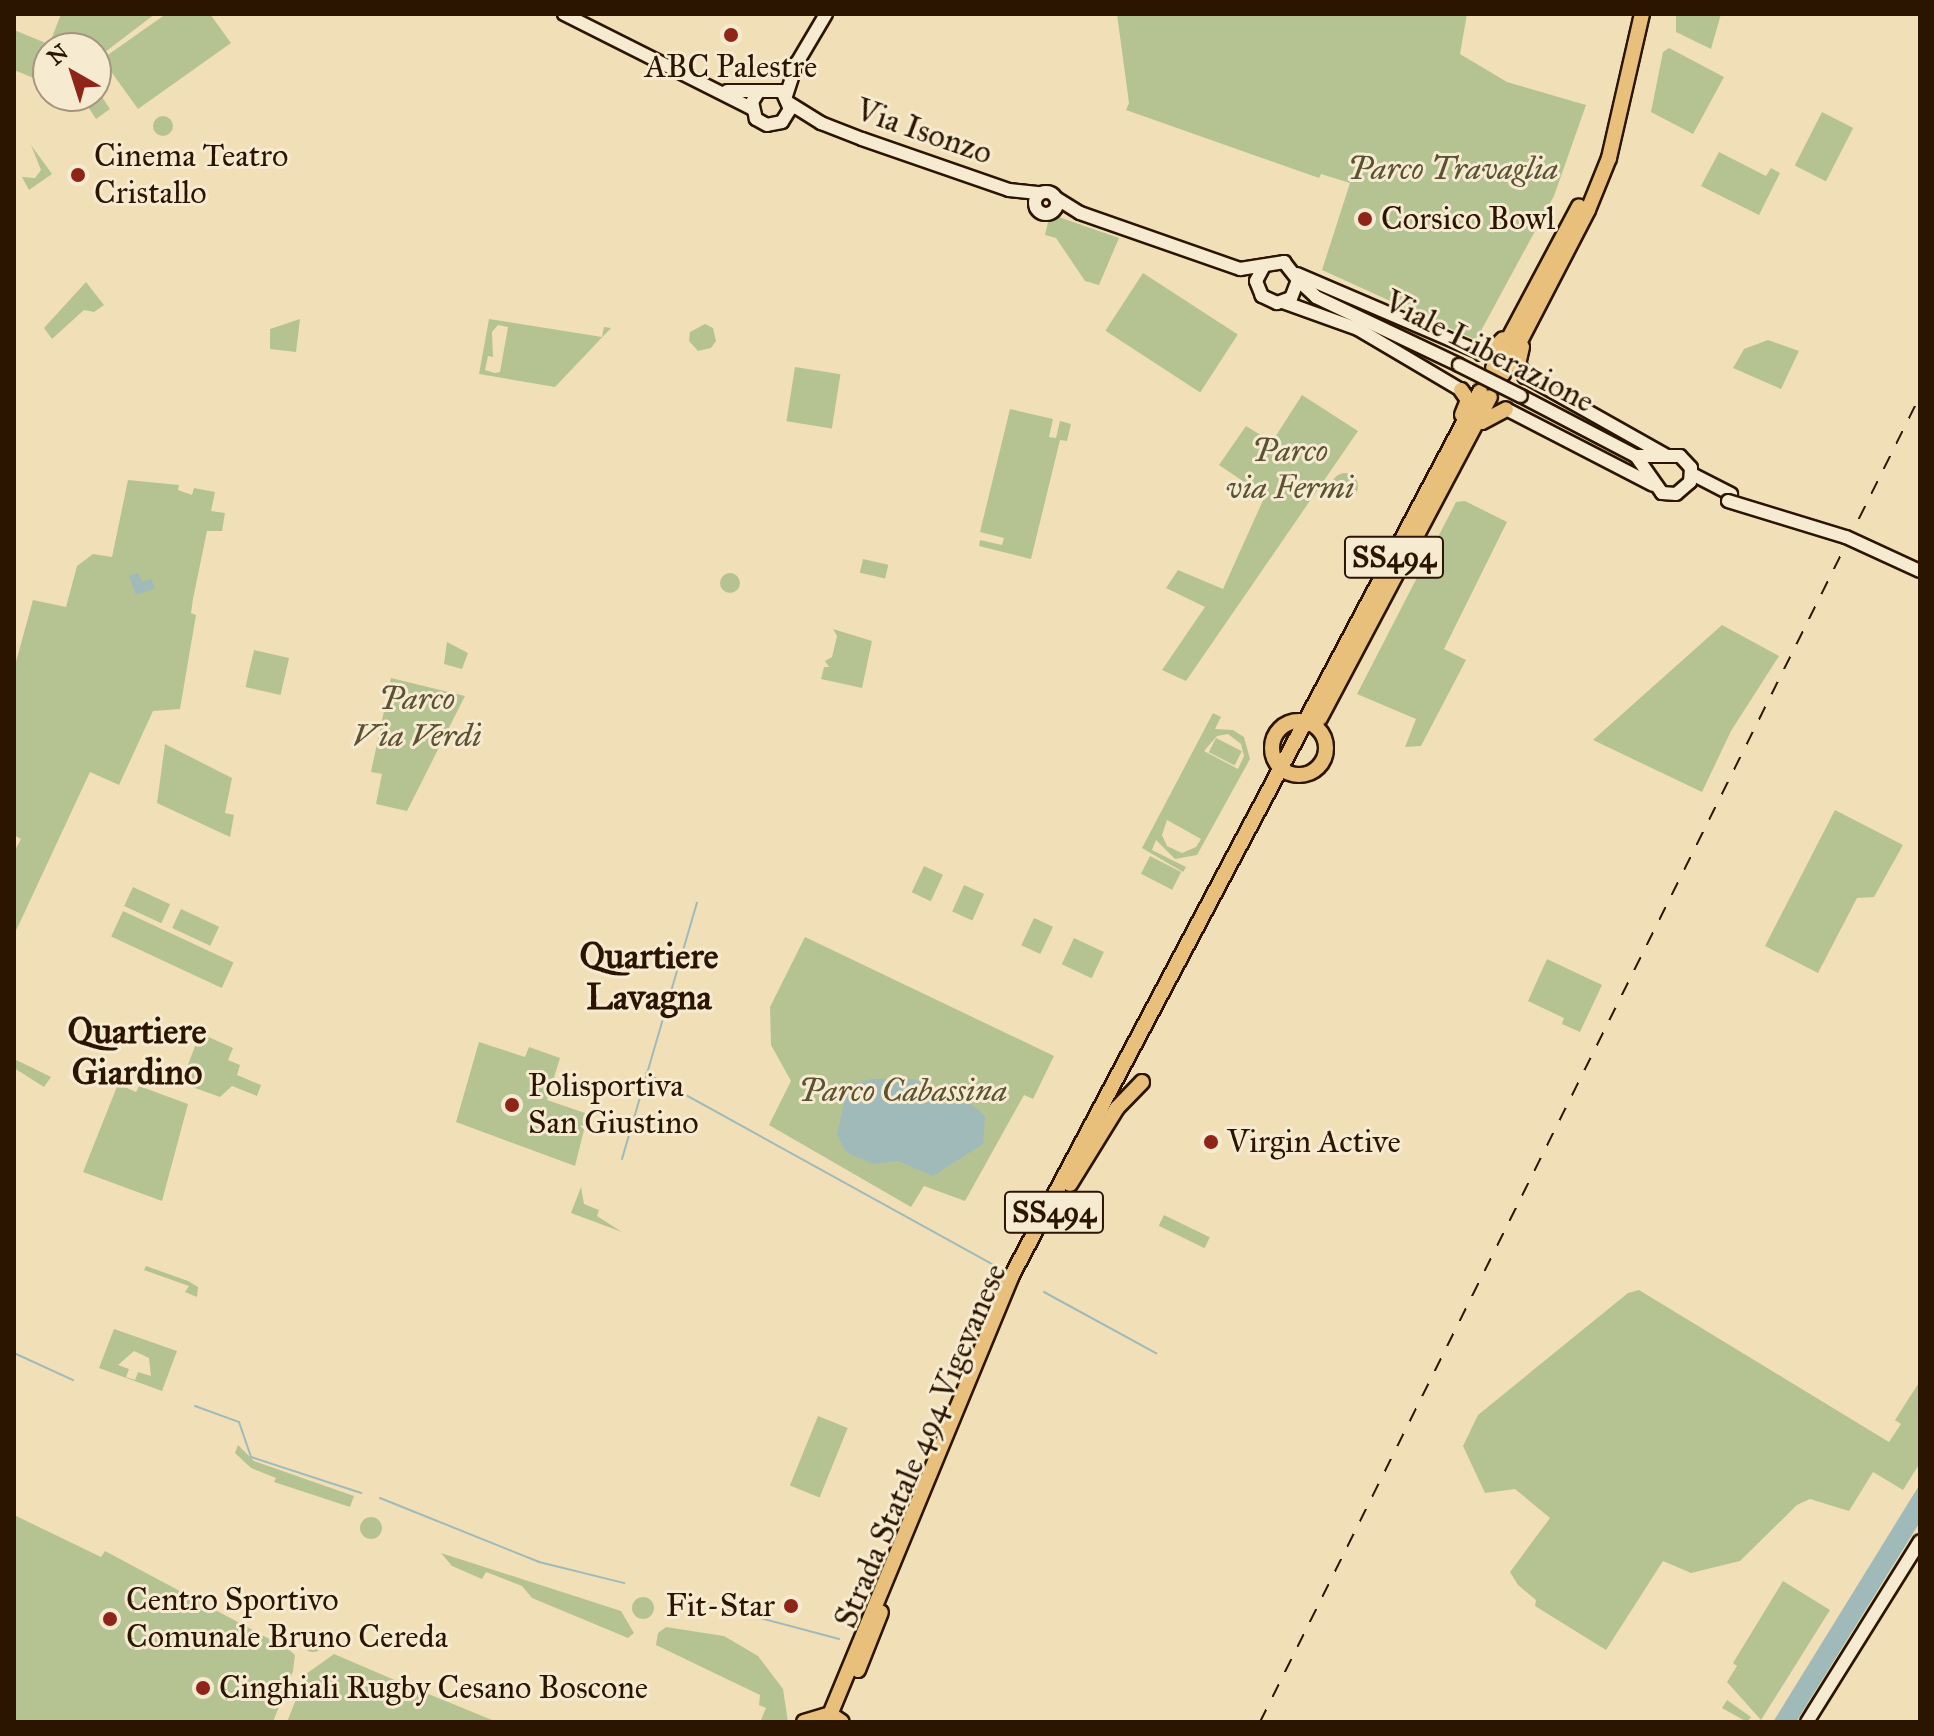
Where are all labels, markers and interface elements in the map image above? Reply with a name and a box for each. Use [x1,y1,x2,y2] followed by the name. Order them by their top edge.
[722,26,740,44] marker: ABC Palestre
[32,32,112,112] north arrow
[42,38,74,71] text: N
[645,48,817,86] place label: ABC Palestre
[851,91,997,173] street label: Via Isonzo
[94,138,288,213] place label: Cinema Teatro Cristallo
[1348,150,1558,188] park label: Parco Travaglia
[69,166,87,184] marker: Cinema Teatro Cristallo
[1381,200,1555,238] place label: Corsico Bowl
[1356,210,1374,228] marker: Corsico Bowl
[1378,283,1600,421] street label: Viale Liberazione
[1226,433,1354,508] park label: Parco via Fermi
[1342,531,1446,583] road number: SS494
[352,681,482,756] park label: Parco Via Verdi
[579,934,719,1019] district label: Quartiere Lavagna
[67,1009,207,1094] district label: Quartiere Giardino
[528,1068,699,1143] place label: Polisportiva San Giustino
[799,1072,1007,1110] park label: Parco Cabassina
[503,1096,521,1114] marker: Polisportiva San Giustino
[1227,1123,1401,1161] place label: Virgin Active
[1202,1133,1220,1151] marker: Virgin Active
[1002,1186,1106,1238] road number: SS494
[827,1258,1015,1634] street label: Strada Statale 494 Vigevanese
[126,1582,448,1657] place label: Centro Sportivo Comunale Bruno Cereda
[666,1587,775,1625] place label: Fit-Star
[782,1597,800,1615] marker: Fit-Star
[101,1610,119,1628] marker: Centro Sportivo Comunale Bruno Cereda
[219,1669,648,1707] place label: Cinghiali Rugby Cesano Boscone
[194,1679,212,1697] marker: Cinghiali Rugby Cesano Boscone

